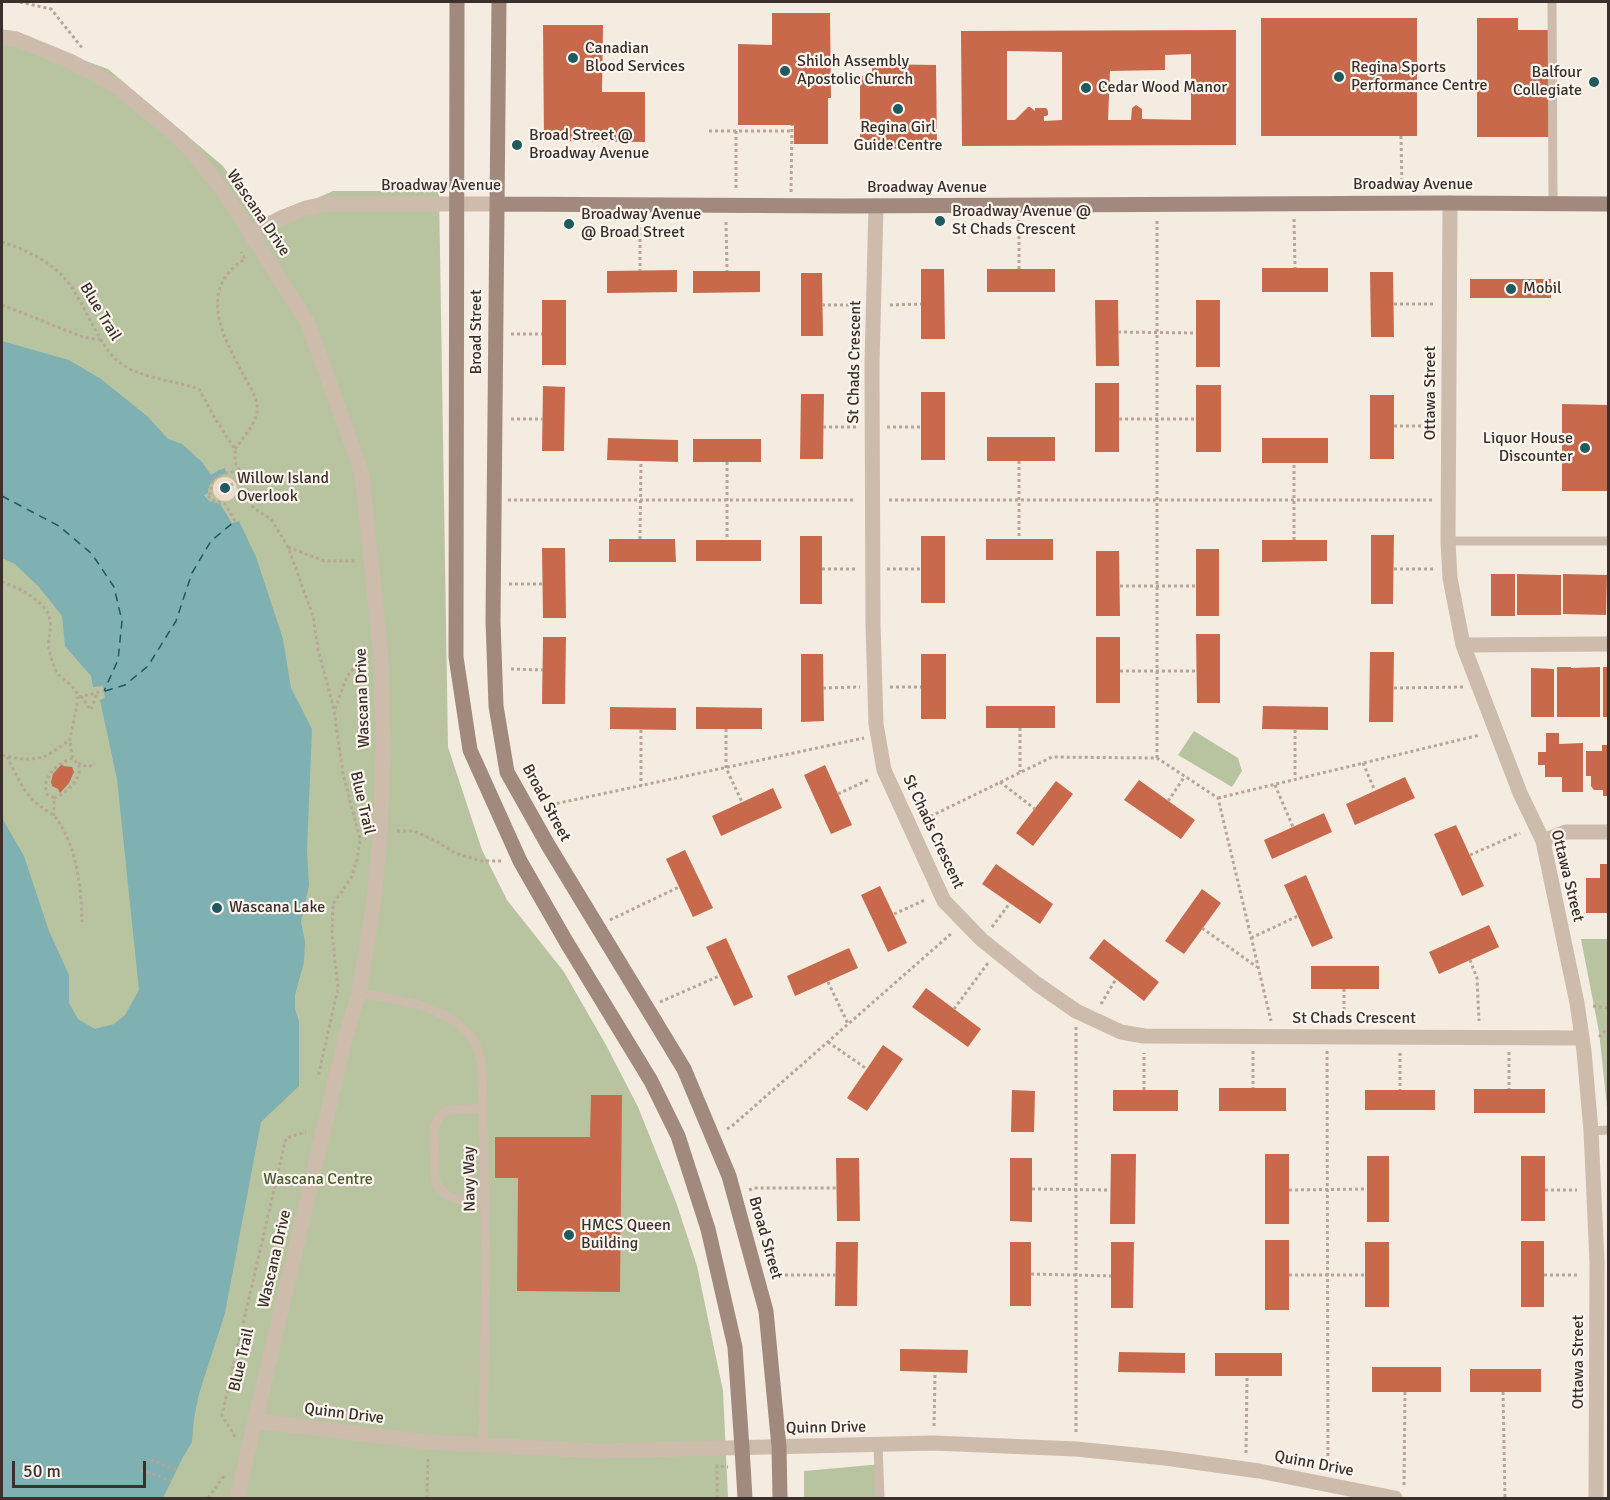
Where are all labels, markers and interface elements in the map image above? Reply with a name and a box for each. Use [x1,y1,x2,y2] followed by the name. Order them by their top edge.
[585,39,685,77] place label: Canadian Blood Services
[566,51,580,65] marker: Canadian Blood Services
[797,52,913,90] place label: Shiloh Assembly Apostolic Church
[1351,58,1487,96] place label: Regina Sports Performance Centre
[1513,63,1582,101] place label: Balfour Collegiate
[778,64,792,78] marker: Shiloh Assembly Apostolic Church
[1332,70,1346,84] marker: Regina Sports Performance Centre
[1587,75,1601,89] marker: Balfour Collegiate
[1098,78,1227,98] place label: Cedar Wood Manor
[1079,81,1093,95] marker: Cedar Wood Manor
[891,102,905,116] marker: Regina Girl Guide Centre
[854,118,942,156] place label: Regina Girl Guide Centre
[529,126,649,164] place label: Broad Street @ Broadway Avenue
[510,138,524,152] marker: Broad Street @ Broadway Avenue
[222,166,294,260] street label: Wascana Drive
[1353,175,1473,195] street label: Broadway Avenue
[381,176,501,196] street label: Broadway Avenue
[867,178,987,198] street label: Broadway Avenue
[952,202,1091,240] place label: Broadway Avenue @ St Chads Crescent
[581,205,701,243] place label: Broadway Avenue @ Broad Street
[933,214,947,228] marker: Broadway Avenue @ St Chads Crescent
[562,217,576,231] marker: Broadway Avenue @ Broad Street
[75,279,125,345] street label: Blue Trail
[1523,279,1562,299] place label: Mobil
[1504,282,1518,296] marker: Mobil
[467,289,487,375] street label: Broad Street
[844,300,866,424] street label: St Chads Crescent
[1421,346,1441,440] street label: Ottawa Street
[1483,429,1573,467] place label: Liquor House Discounter
[1578,441,1592,455] marker: Liquor House Discounter
[237,469,329,507] place label: Willow Island Overlook
[218,481,232,495] marker: Willow Island Overlook
[352,648,374,748] street label: Wascana Drive
[518,761,574,845] street label: Broad Street
[345,769,379,837] street label: Blue Trail
[898,772,968,892] street label: St Chads Crescent
[1546,828,1588,924] street label: Ottawa Street
[229,898,325,918] place label: Wascana Lake
[210,901,224,915] marker: Wascana Lake
[1292,1009,1416,1029] street label: St Chads Crescent
[460,1146,480,1212] street label: Navy Way
[263,1170,373,1190] park label: Wascana Centre
[744,1194,786,1282] street label: Broad Street
[254,1208,296,1310] street label: Wascana Drive
[581,1216,671,1254] place label: HMCS Queen Building
[562,1228,576,1242] marker: HMCS Queen Building
[1569,1315,1589,1409] street label: Ottawa Street
[225,1326,259,1394] street label: Blue Trail
[303,1400,385,1428] street label: Quinn Drive
[786,1418,866,1438] street label: Quinn Drive
[1273,1447,1355,1481] street label: Quinn Drive
[15,1449,148,1487] scale bar
[23,1460,61,1482] text: 50 m

